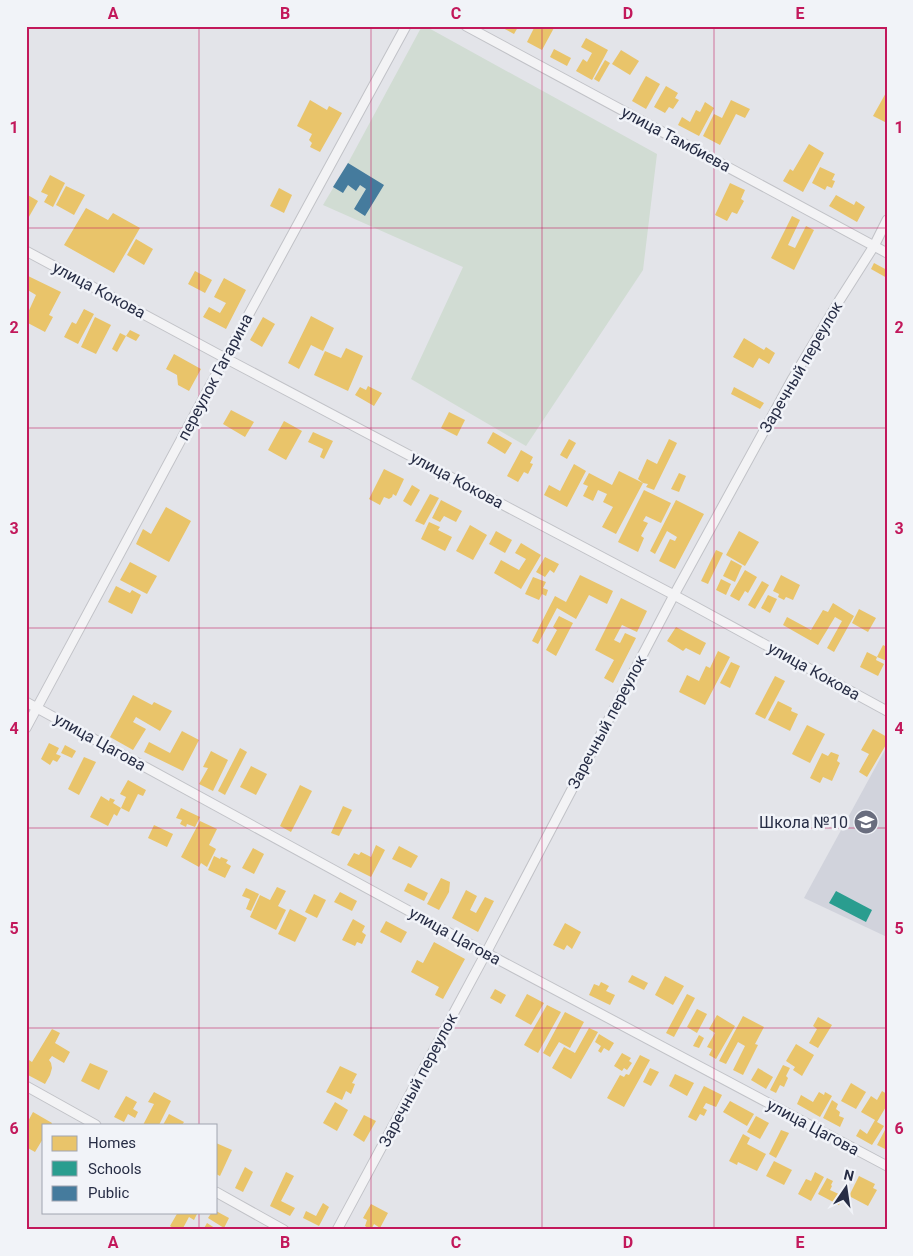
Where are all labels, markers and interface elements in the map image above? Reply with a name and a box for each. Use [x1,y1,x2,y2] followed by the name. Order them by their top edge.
[108,4,119,23] text: A
[280,4,290,23] text: B
[451,4,461,23] text: C
[623,4,633,23] text: D
[796,4,805,23] text: E
[618,102,734,176] street label: улица Тамбиева
[9,118,19,137] text: 1
[894,118,904,137] text: 1
[49,258,149,322] street label: улица Кокова
[756,298,847,436] street label: Заречный переулок
[174,310,256,444] street label: переулок Гагарина
[9,318,19,337] text: 2
[894,318,904,337] text: 2
[407,448,507,512] street label: улица Кокова
[9,519,19,538] text: 3
[894,519,904,538] text: 3
[765,638,863,704] street label: улица Кокова
[564,652,650,792] street label: Заречный переулок
[51,709,149,775] street label: улица Цагова
[9,719,19,738] text: 4
[894,719,904,738] text: 4
[853,809,879,835] school or university icon: Школа №10
[759,813,848,832] place label: Школа №10
[406,903,504,969] street label: улица Цагова
[9,919,19,938] text: 5
[894,919,904,938] text: 5
[375,1010,461,1150] street label: Заречный переулок
[764,1095,862,1159] street label: улица Цагова
[9,1119,19,1138] text: 6
[894,1119,904,1138] text: 6
[42,1124,218,1214] legend
[88,1134,136,1152] text: Homes
[88,1160,142,1178] text: Schools
[820,1164,870,1214] north arrow
[842,1166,856,1184] text: N
[88,1184,129,1202] text: Public
[108,1233,119,1252] text: A
[280,1233,290,1252] text: B
[451,1233,461,1252] text: C
[623,1233,633,1252] text: D
[796,1233,805,1252] text: E

